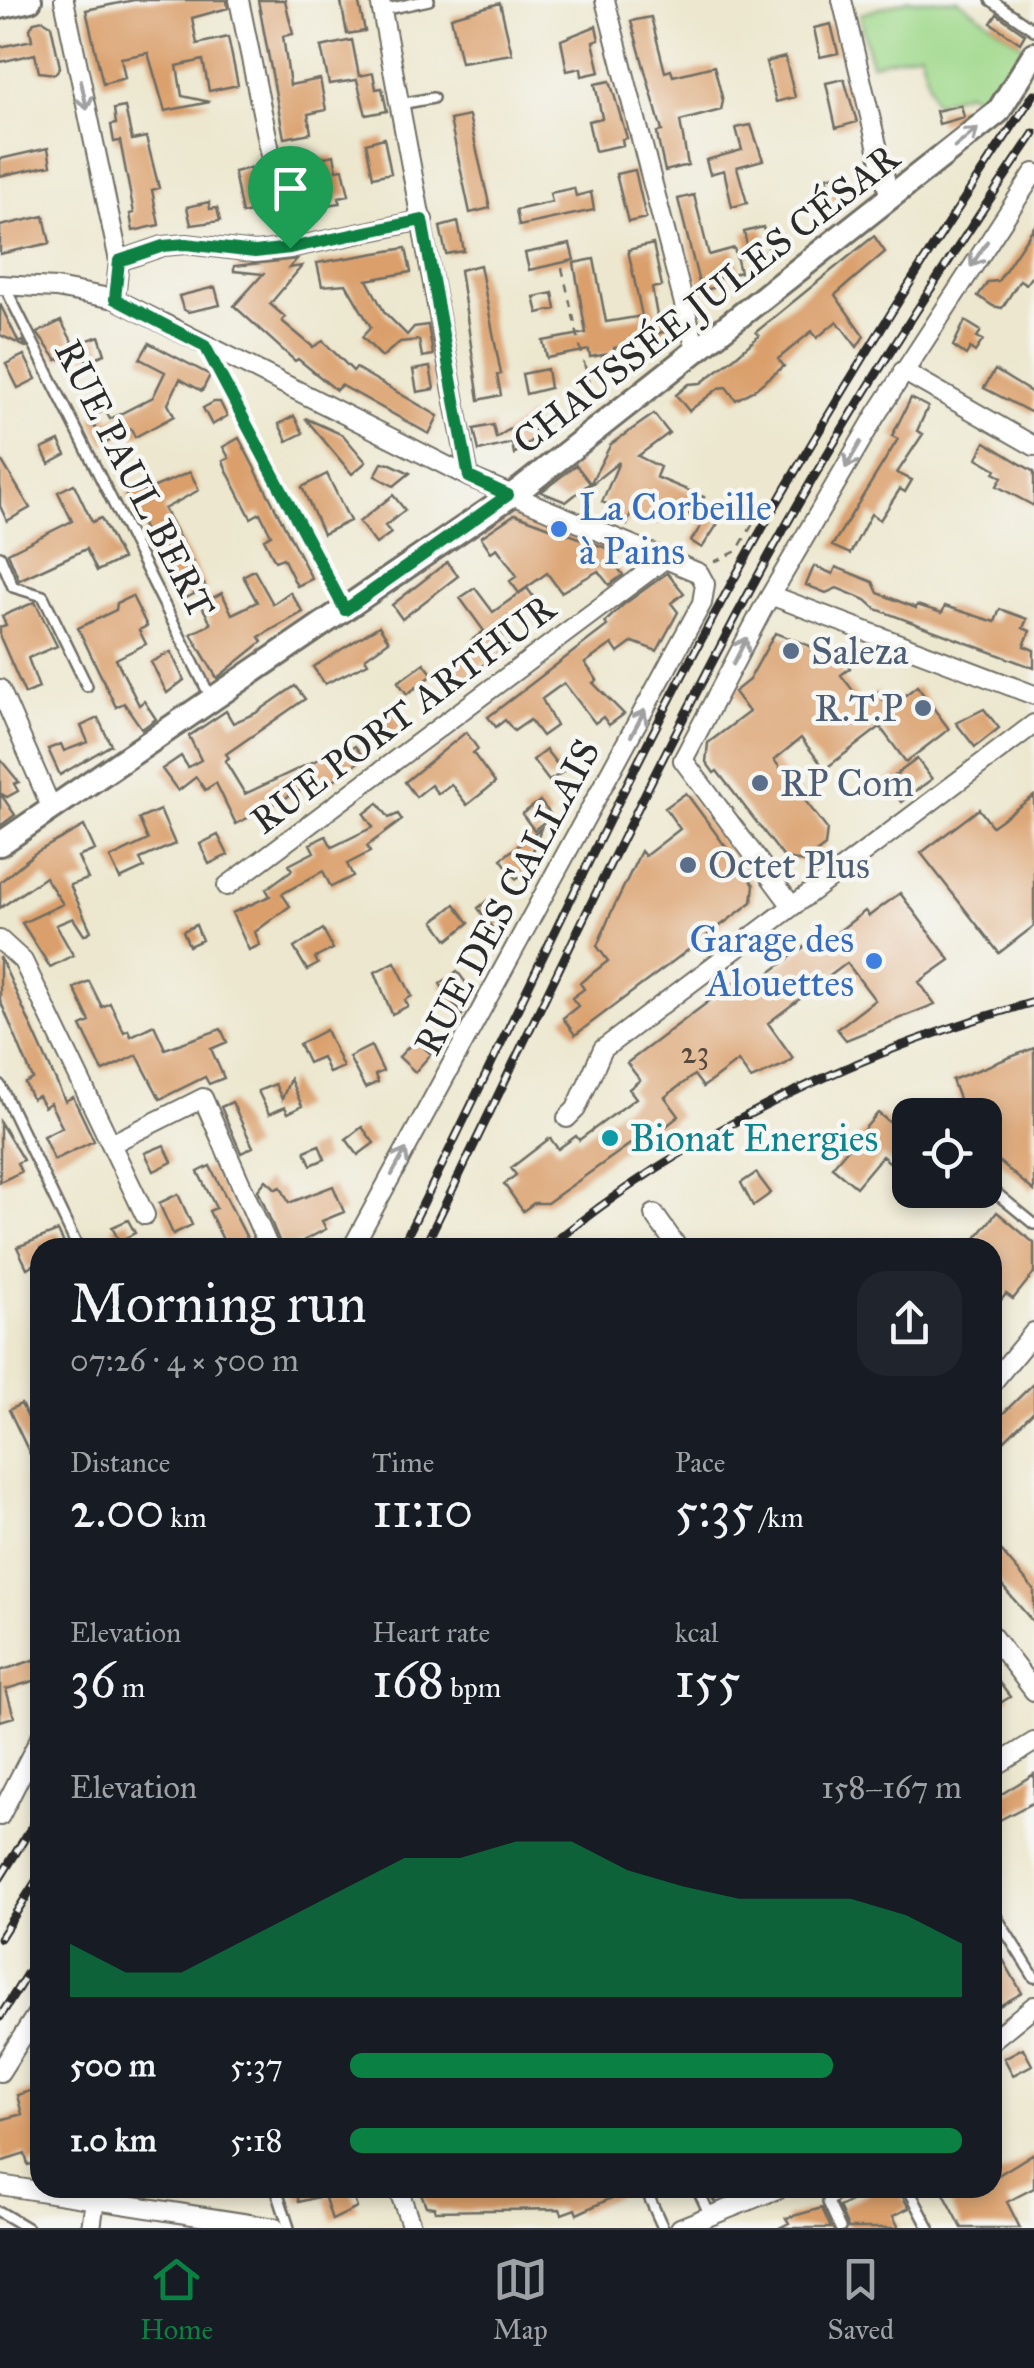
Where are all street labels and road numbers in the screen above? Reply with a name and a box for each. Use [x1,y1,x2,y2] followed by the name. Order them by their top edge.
[503,133,910,465] street label: CHAUSSÉE JULES CÉSAR
[45,332,225,626] street label: RUE PAUL BERT
[242,584,565,843] street label: RUE PORT ARTHUR
[405,732,609,1062] street label: RUE DES CALLAIS

